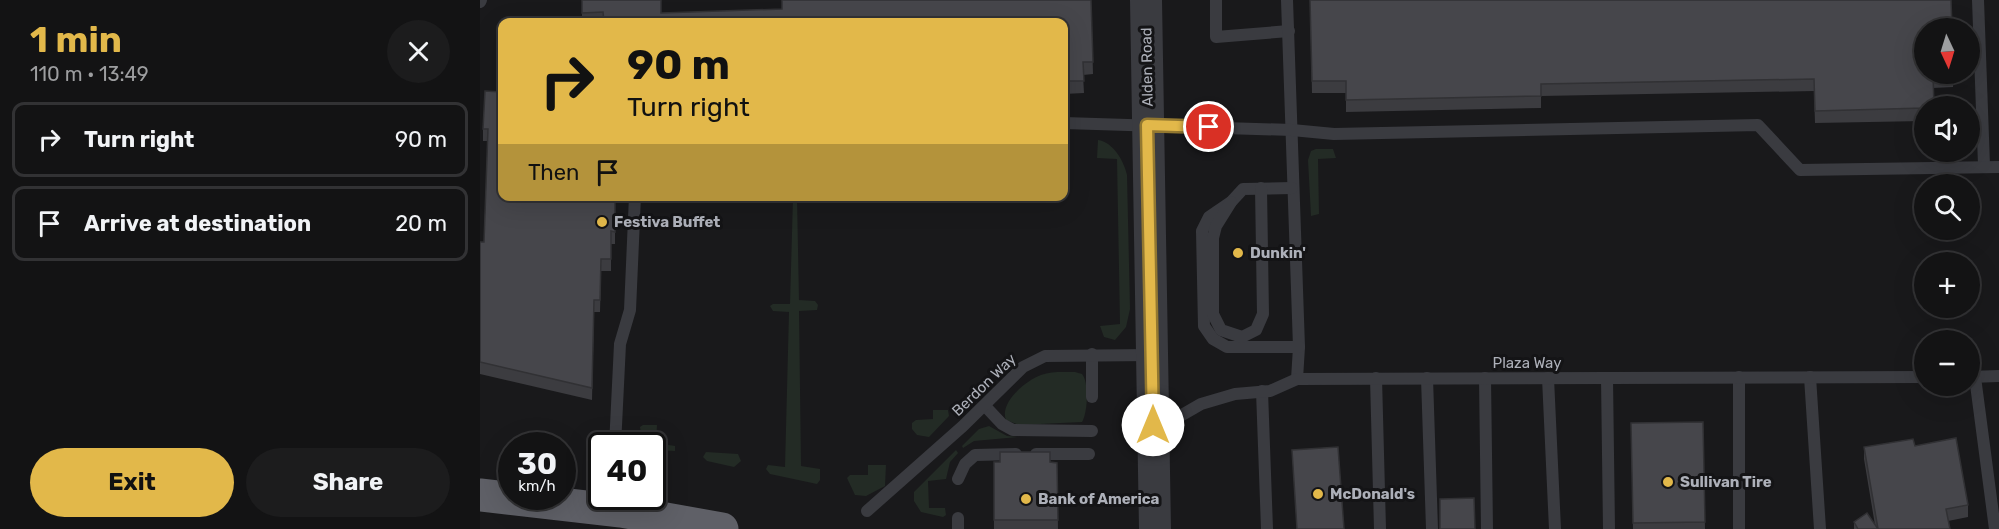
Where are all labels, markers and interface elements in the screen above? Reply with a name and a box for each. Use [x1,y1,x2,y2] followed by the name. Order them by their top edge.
[30,18,122,61] text: 1 min
[1914,18,1980,84] north arrow
[1914,18,1980,396] map controls
[387,20,450,83] button: close
[1137,27,1157,107] street label: Alden Road
[627,40,730,90] text: 90 m
[528,42,606,120] icon: right
[30,62,149,86] text: 110 m · 13:49
[627,91,750,123] text: Turn right
[1914,96,1980,162] button: sound
[1183,101,1234,152] pin
[1192,110,1225,143] icon: arrive
[33,123,66,156] icon: right
[84,126,194,153] text: Turn right
[395,126,447,153] text: 90 m
[591,156,624,189] icon: arrive
[528,159,579,186] text: Then
[1914,174,1980,240] button: search
[33,207,66,240] icon: arrive
[84,210,311,237] text: Arrive at destination
[395,210,447,237] text: 20 m
[614,213,720,231] place label: Festiva Buffet
[595,215,609,229] marker: Festiva Buffet
[1250,244,1306,262] place label: Dunkin'
[1231,246,1245,260] marker: Dunkin'
[1914,252,1980,318] button: +
[1914,330,1980,396] button: −
[948,350,1020,420] street label: Berdon Way
[1493,354,1561,372] street label: Plaza Way
[1121,393,1185,457] position arrow
[588,432,666,510] speed limit sign: 40
[517,446,557,482] text: 30
[30,448,234,517] button: Exit
[246,448,450,517] button: Share
[1680,473,1772,491] place label: Sullivan Tire
[1661,475,1675,489] marker: Sullivan Tire
[518,477,556,495] text: km/h
[1330,485,1415,503] place label: McDonald's
[1311,487,1325,501] marker: McDonald's
[1038,490,1160,508] place label: Bank of America
[1019,492,1033,506] marker: Bank of America

